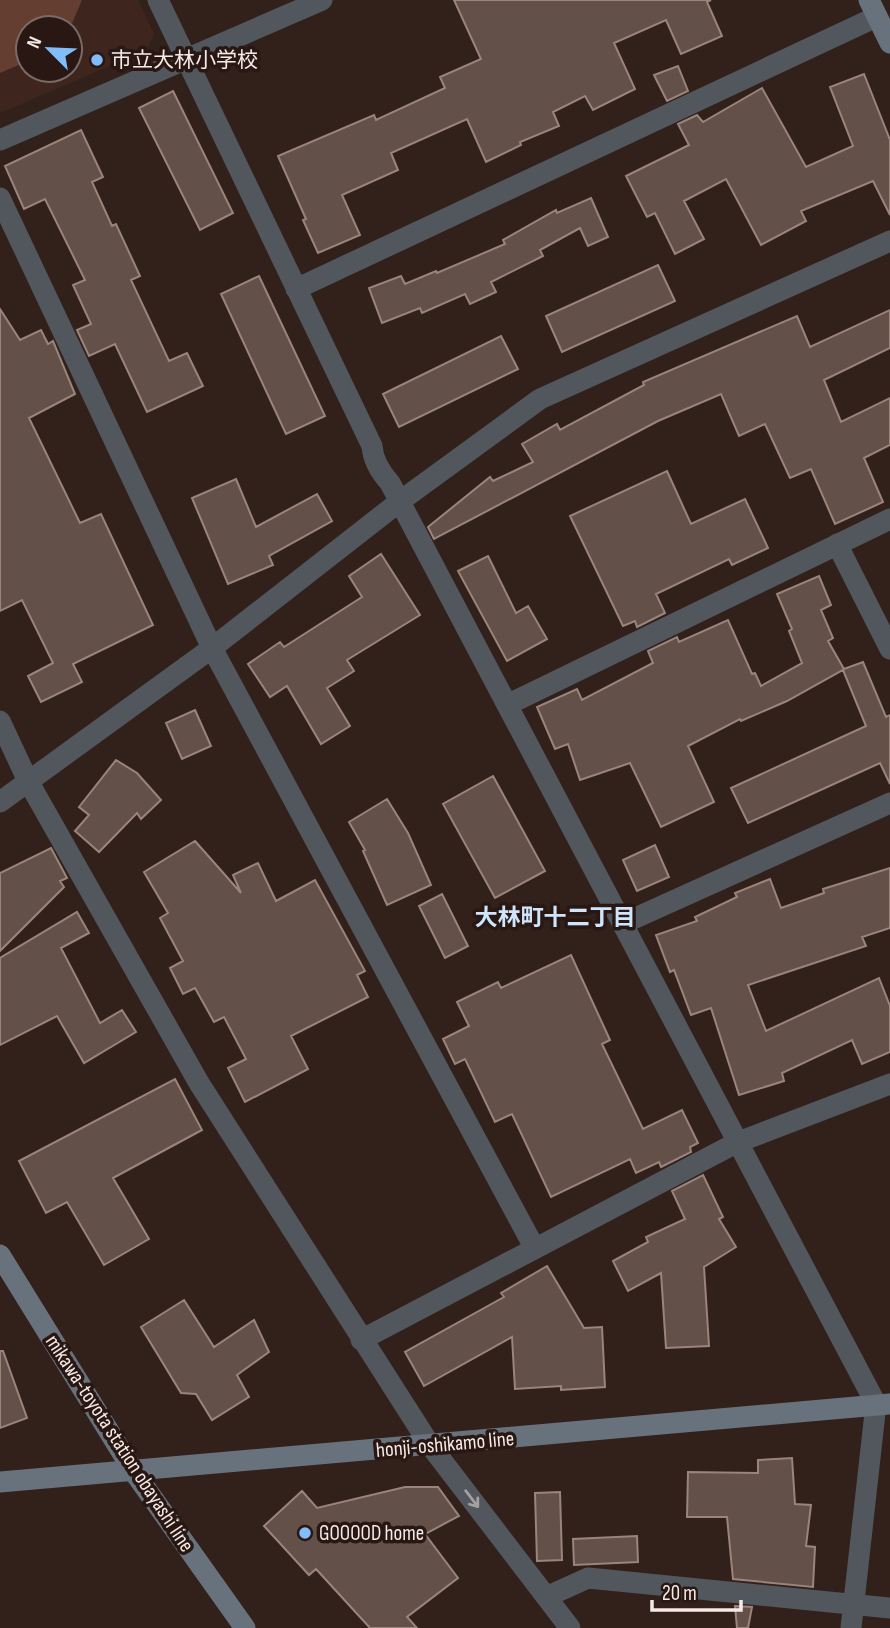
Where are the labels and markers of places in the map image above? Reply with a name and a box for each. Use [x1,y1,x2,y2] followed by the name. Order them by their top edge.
[111,48,258,73] place label: 市立大林小学校
[89,52,105,68] marker: 市立大林小学校
[319,1521,424,1546] place label: GOOOOD home
[297,1525,313,1541] marker: GOOOOD home

